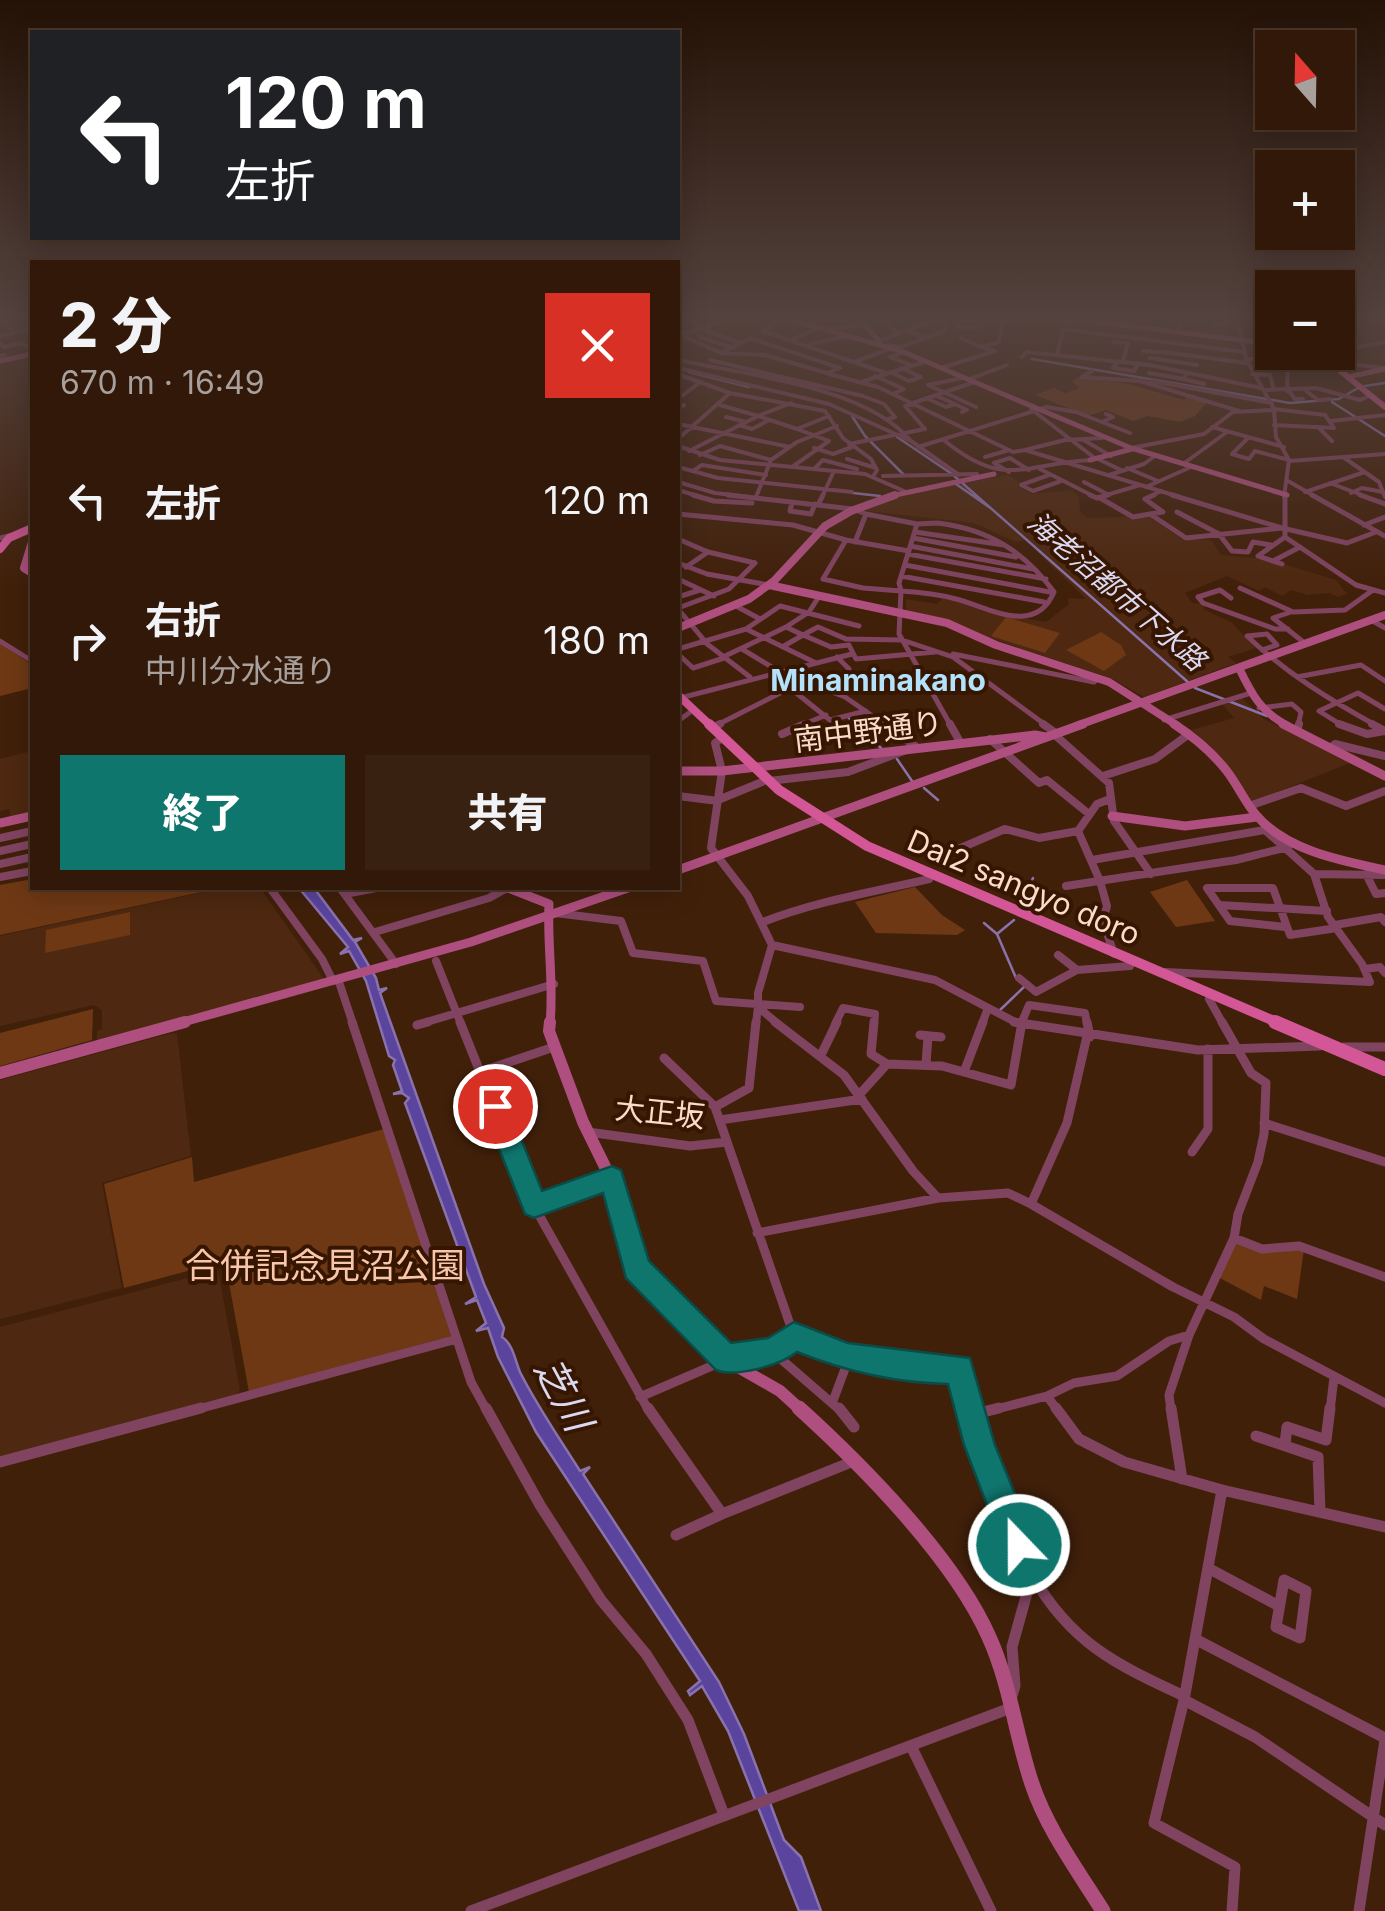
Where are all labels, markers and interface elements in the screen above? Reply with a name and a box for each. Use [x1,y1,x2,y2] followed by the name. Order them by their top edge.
[1255,30,1355,130] north arrow
[1255,30,1355,370] map controls
[225,60,427,145] text: 120 m
[60,70,190,200] icon: left
[1255,150,1355,250] button: +
[225,153,315,208] text: 左折
[1255,270,1355,370] button: −
[60,289,171,361] text: 2 分
[545,293,650,398] button: close
[60,363,264,402] text: 670 m · 16:49
[60,473,115,528] icon: left
[543,477,650,523] text: 120 m
[145,480,221,526] text: 左折
[1021,505,1214,679] water label: 海老沼都市下水路
[145,597,221,643] text: 右折
[60,613,115,668] icon: right
[543,617,650,663] text: 180 m
[145,651,337,690] text: 中川分水通り
[770,662,986,698] district label: Minaminakano
[791,704,945,758] street label: 南中野通り
[60,755,345,870] button: 終了
[365,755,650,870] button: 共有
[902,822,1146,952] street label: Dai2 sangyo doro
[453,1064,538,1149] pin
[468,1079,523,1134] icon: arrive
[613,1089,707,1135] street label: 大正坂
[185,1244,465,1286] park label: 合併記念見沼公園
[526,1350,604,1442] water label: 芝川
[967,1493,1071,1597] position arrow

